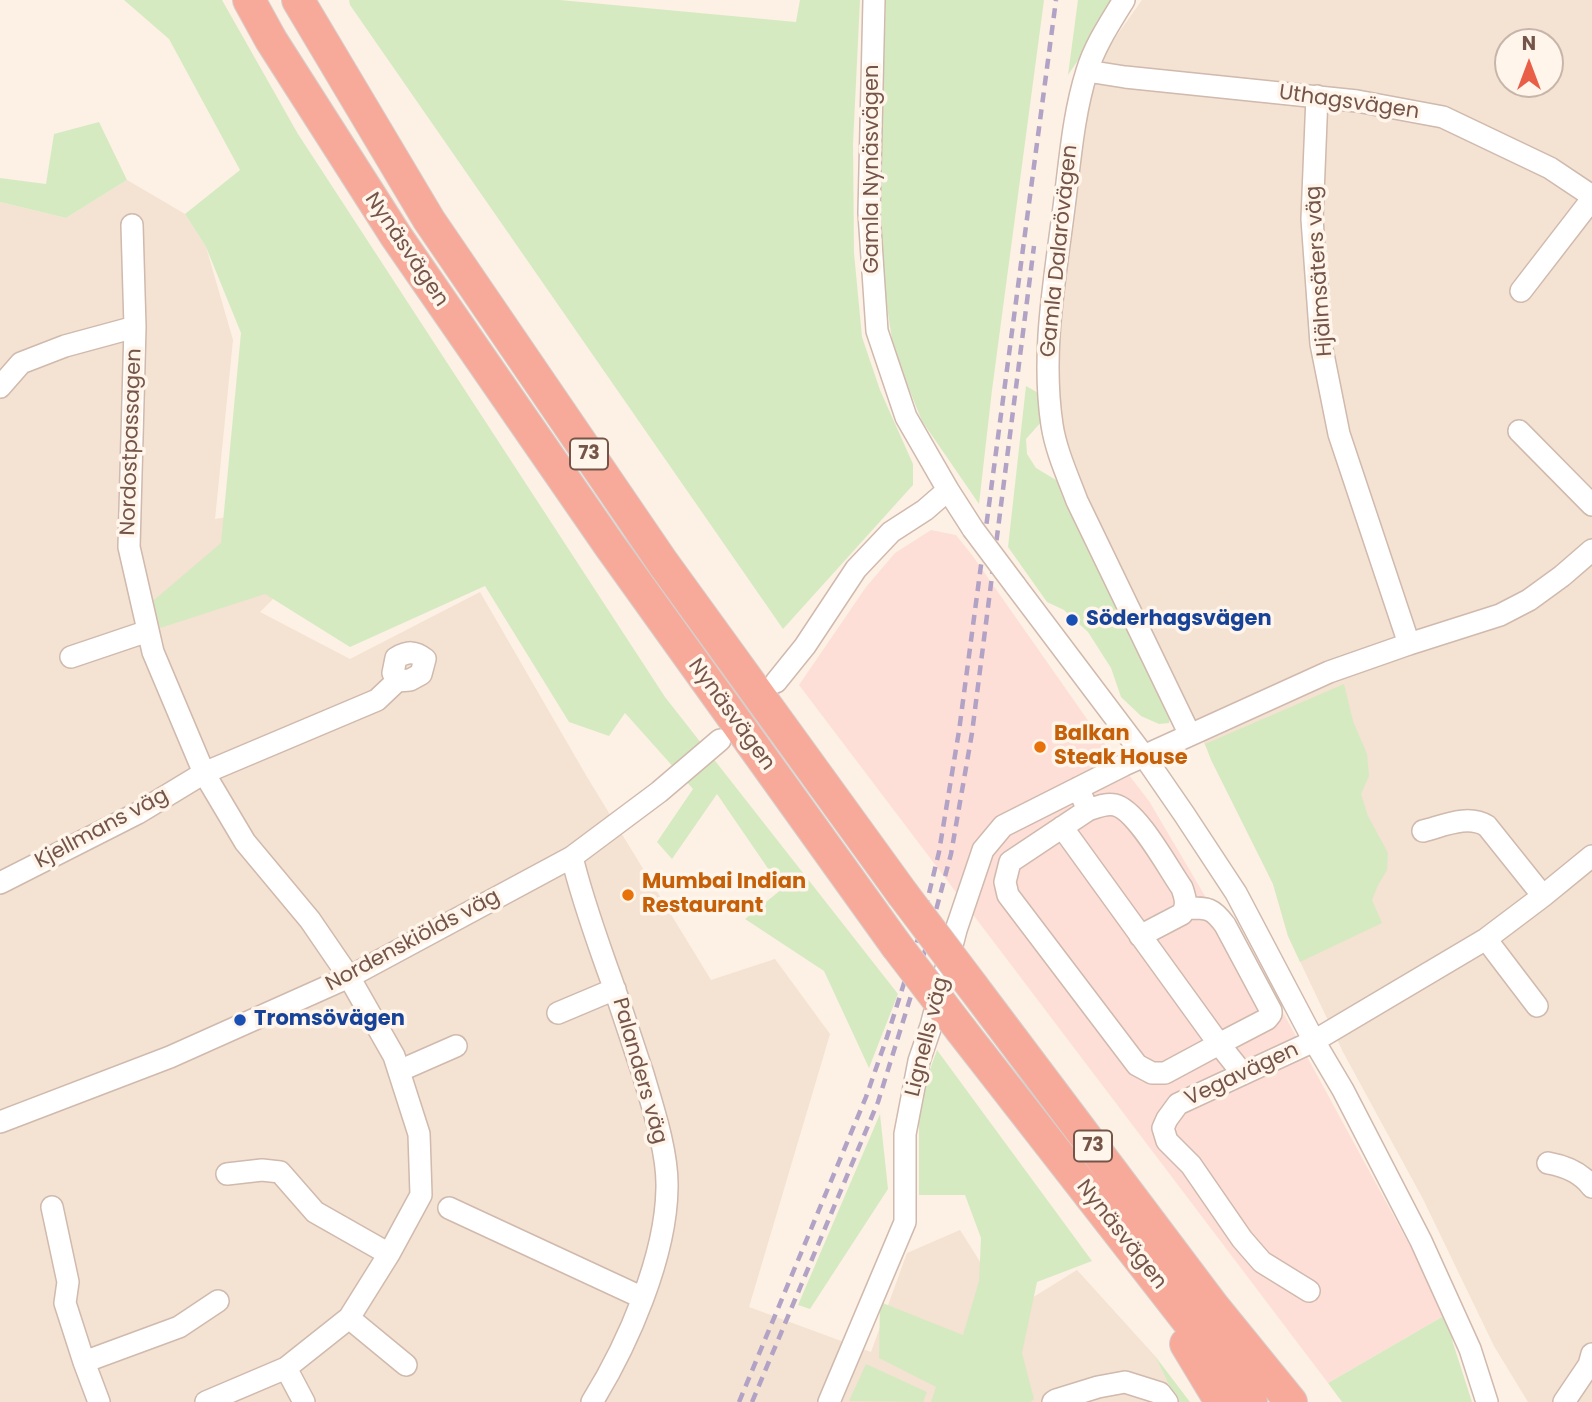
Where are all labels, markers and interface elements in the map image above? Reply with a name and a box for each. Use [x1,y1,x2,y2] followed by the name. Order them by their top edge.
[1494,28,1564,98] north arrow
[1522,30,1536,57] text: N
[860,65,886,273] street label: Gamla Nynäsvägen
[1277,81,1421,125] street label: Uthagsvägen
[1036,144,1084,358] street label: Gamla Dalarövägen
[1301,185,1339,357] street label: Hjälmsäters väg
[359,188,453,312] street label: Nynäsvägen
[116,348,148,536] street label: Nordostpassagen
[570,438,608,470] road number: 73
[1086,607,1272,633] place label: Söderhagsvägen
[1064,612,1080,628] marker: Söderhagsvägen
[682,654,780,776] street label: Nynäsvägen
[1054,722,1188,772] place label: Balkan Steak House
[1032,739,1048,755] marker: Balkan Steak House
[31,783,173,875] street label: Kjellmans väg
[642,870,806,920] place label: Mumbai Indian Restaurant
[322,885,504,997] street label: Nordenskiölds väg
[620,887,636,903] marker: Mumbai Indian Restaurant
[901,975,955,1099] street label: Lignells väg
[606,995,672,1147] street label: Palanders väg
[254,1007,405,1033] place label: Tromsövägen
[232,1012,248,1028] marker: Tromsövägen
[1181,1038,1303,1112] street label: Vegavägen
[1074,1130,1112,1162] road number: 73
[1070,1175,1172,1295] street label: Nynäsvägen

